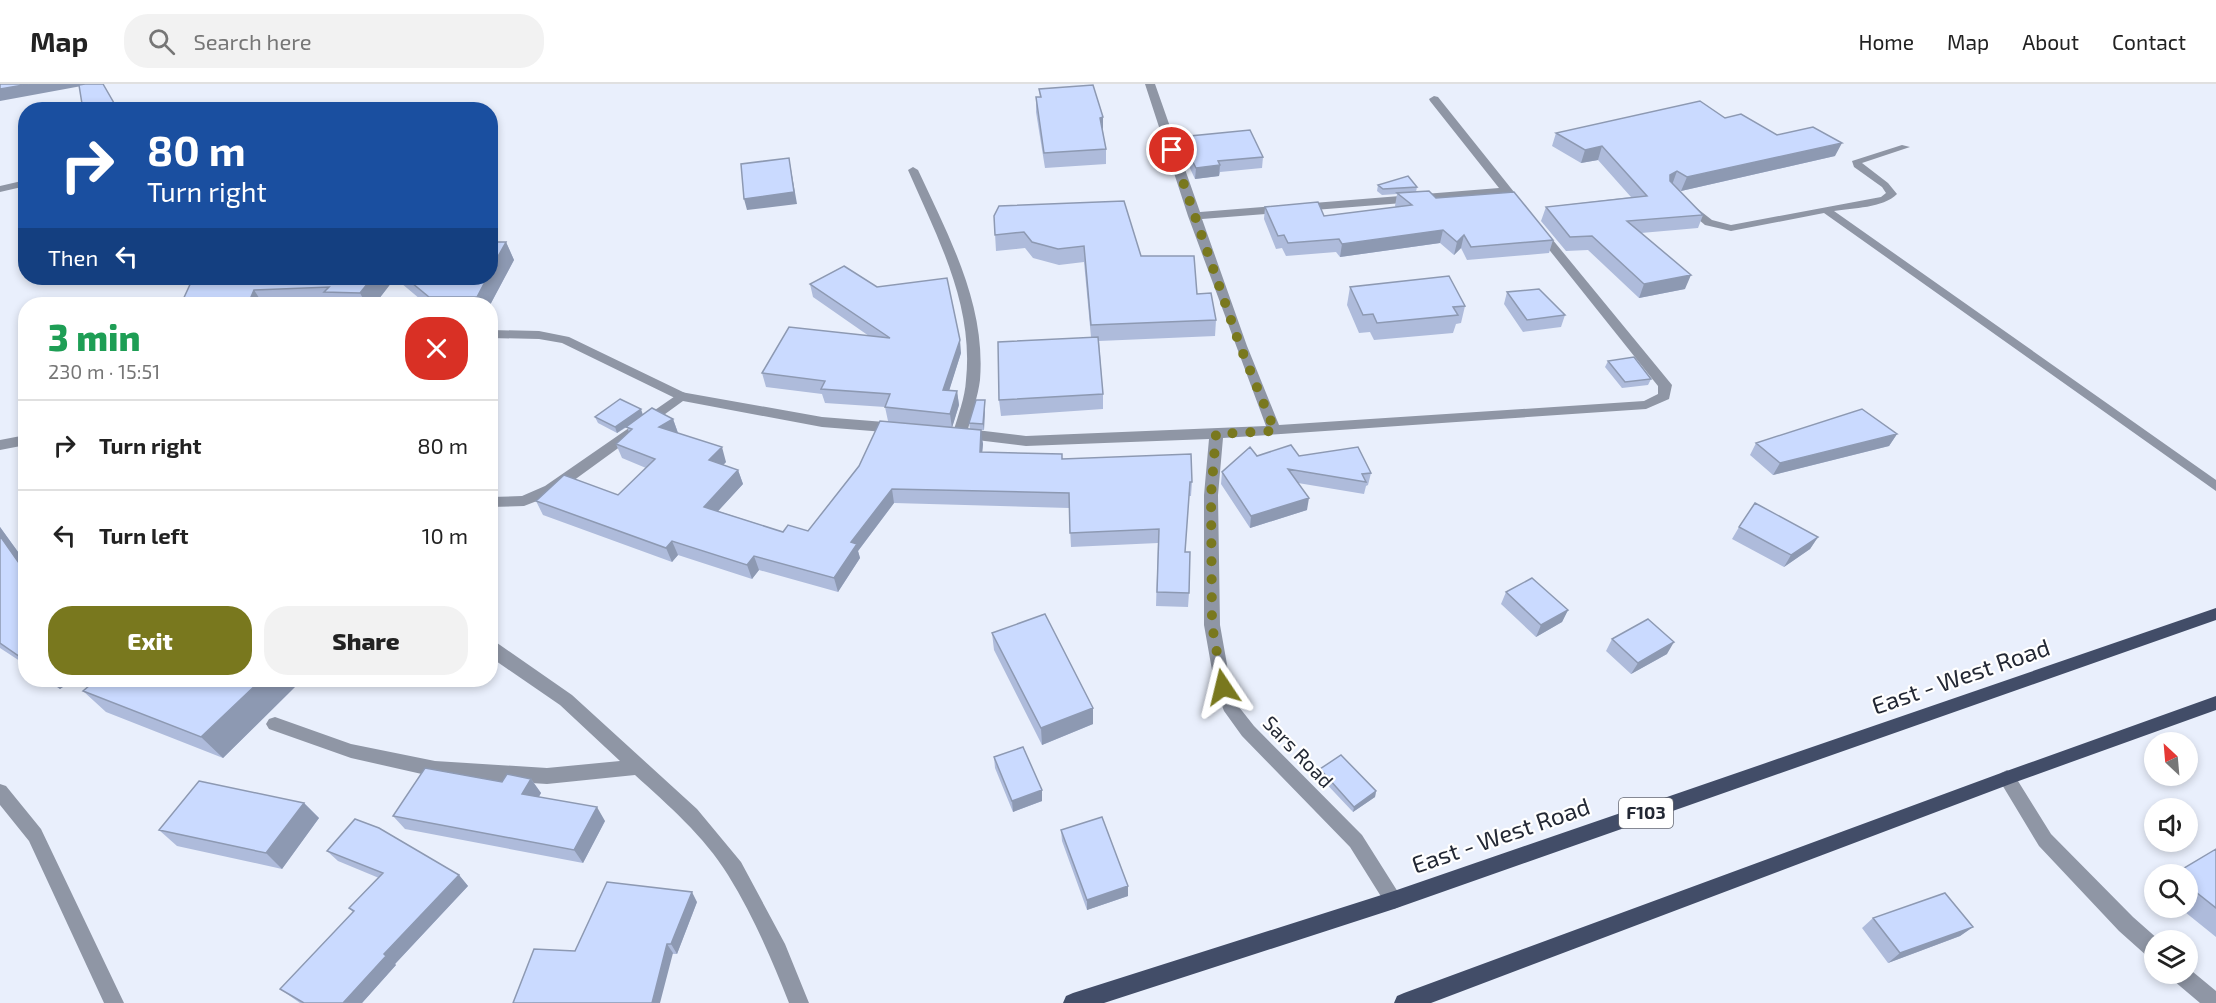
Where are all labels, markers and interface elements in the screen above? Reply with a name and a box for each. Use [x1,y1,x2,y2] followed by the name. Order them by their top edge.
[124,14,544,68] search box
[30,24,88,58] text: Map
[145,25,178,58] icon: search
[193,28,312,54] text: Search here
[1858,29,1914,54] text: Home
[1947,29,1989,54] text: Map
[2022,29,2079,54] text: About
[2112,29,2186,54] text: Contact
[147,124,246,174] text: 80 m
[1146,124,1197,175] pin
[48,126,126,204] icon: right
[1155,133,1188,166] icon: arrive
[147,175,267,207] text: Turn right
[110,240,143,273] icon: left
[48,244,98,270] text: Then
[48,315,141,358] text: 3 min
[405,317,468,380] button: close
[48,359,160,383] text: 230 m · 15:51
[48,429,81,462] icon: right
[99,432,201,458] text: Turn right
[417,432,468,458] text: 80 m
[48,519,81,552] icon: left
[99,522,188,548] text: Turn left
[422,522,468,548] text: 10 m
[48,606,252,675] button: Exit
[264,606,468,675] button: Share
[1868,632,2053,720] street label: East - West Road
[1191,655,1255,719] position arrow
[1259,710,1339,792] street label: Sars Road
[2144,732,2198,786] north arrow
[2144,732,2198,984] map controls
[1408,791,1593,879] street label: East - West Road
[1619,798,1673,828] road number: F103
[2144,798,2198,852] button: sound
[2144,864,2198,918] button: search
[2144,930,2198,984] button: layers

